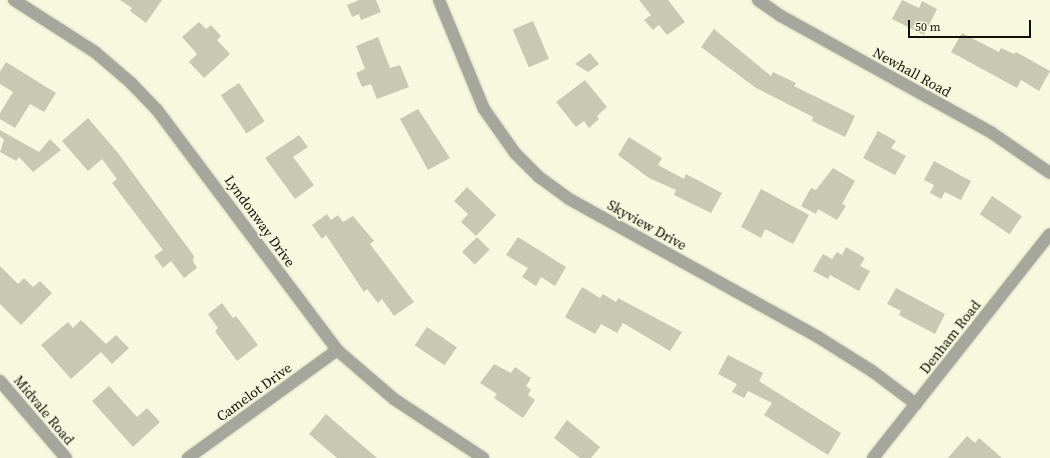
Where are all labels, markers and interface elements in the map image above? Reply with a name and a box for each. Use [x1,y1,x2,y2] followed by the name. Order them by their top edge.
[910,12,1033,38] scale bar
[915,19,941,35] text: 50 m
[870,44,954,100] street label: Newhall Road
[221,172,299,270] street label: Lyndonway Drive
[604,196,690,254] street label: Skyview Drive
[916,297,984,377] street label: Denham Road
[213,359,295,425] street label: Camelot Drive
[10,372,78,448] street label: Midvale Road

